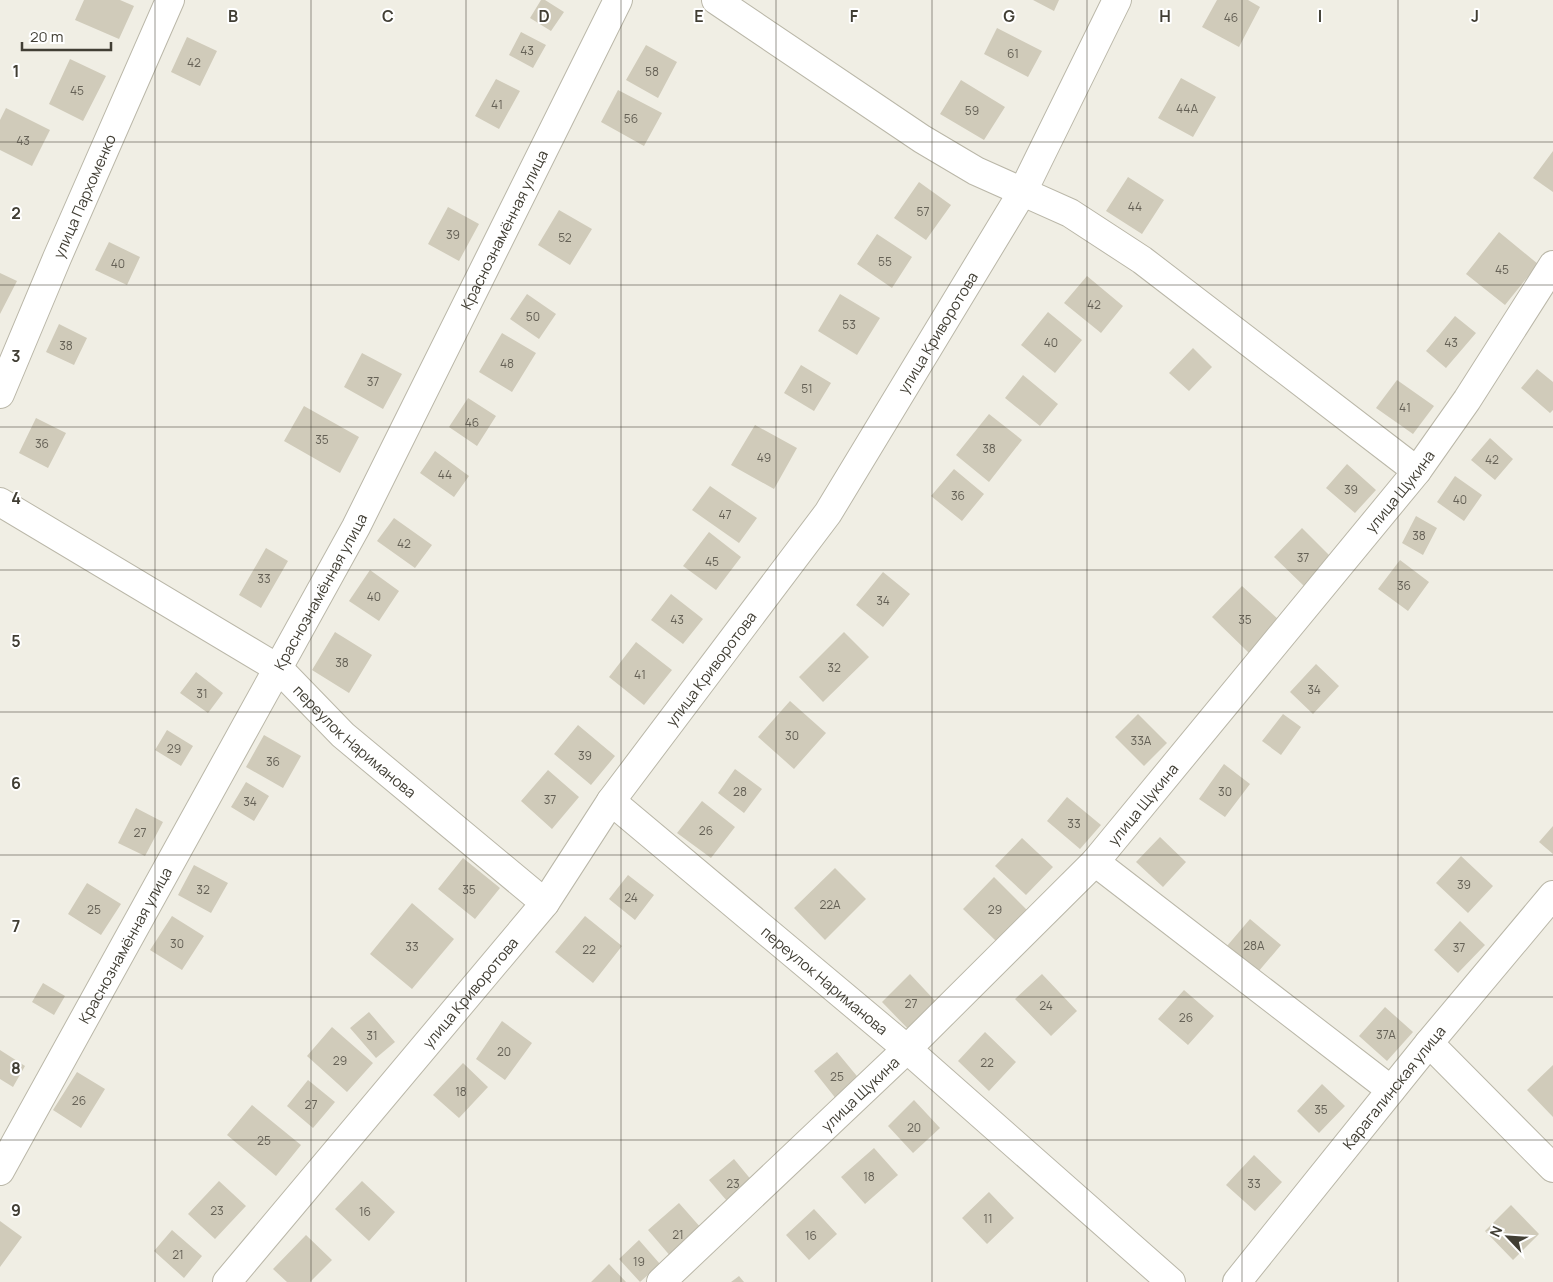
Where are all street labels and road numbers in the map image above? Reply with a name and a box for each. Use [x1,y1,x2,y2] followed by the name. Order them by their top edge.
[48,131,121,261] street label: улица Пархоменко
[455,146,552,313] street label: Краснознамённая улица
[892,267,982,397] street label: улица Криворотова
[1360,446,1439,537] street label: улица Щукина
[269,510,372,674] street label: Краснознамённая улица
[661,607,761,730] street label: улица Криворотова
[289,680,421,802] street label: переулок Нариманова
[1103,759,1183,850] street label: улица Щукина
[73,863,177,1027] street label: Краснознамённая улица
[757,921,893,1039] street label: переулок Нариманова
[417,932,523,1052] street label: улица Криворотова
[1337,1021,1450,1153] street label: Карагалинская улица
[816,1051,904,1136] street label: улица Щукина

